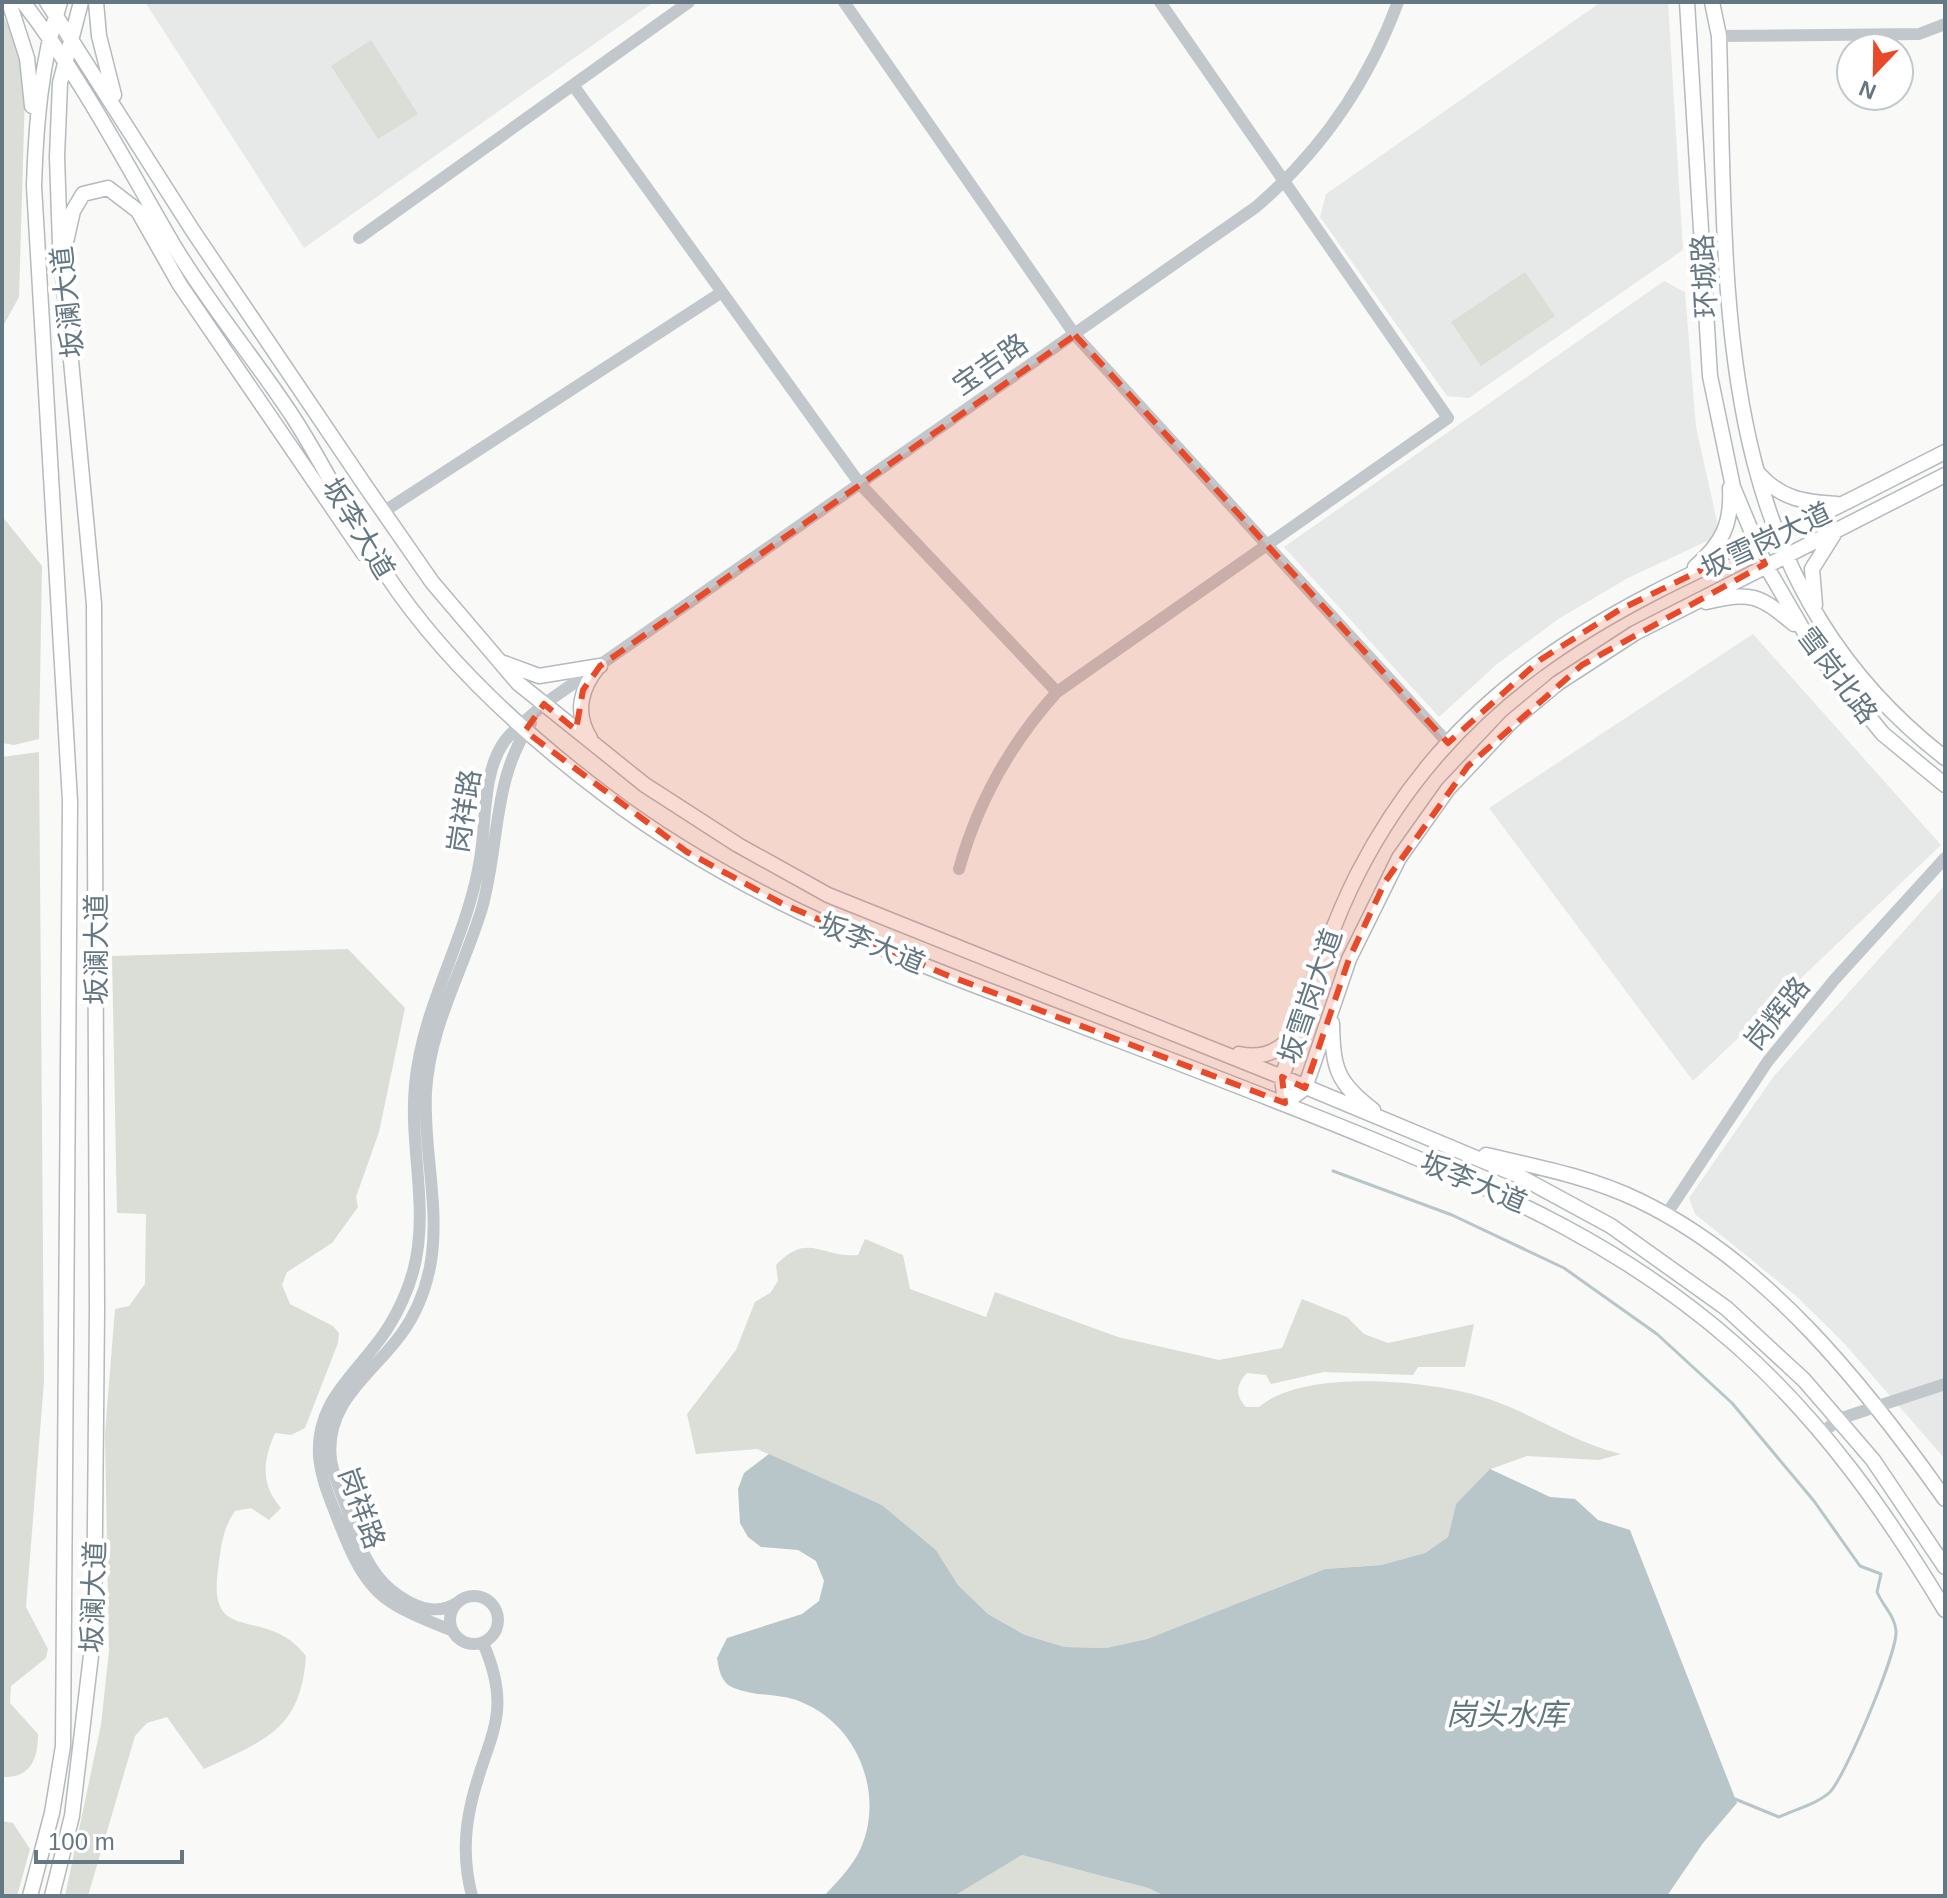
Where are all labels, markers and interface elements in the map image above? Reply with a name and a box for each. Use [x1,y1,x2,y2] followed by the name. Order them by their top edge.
[1835,32,1915,112] north arrow
[1856,76,1880,105] text: N
[1687,233,1722,319] street label: 环城路
[46,245,89,359] street label: 坂澜大道
[947,328,1034,401] street label: 宝吉路
[316,472,401,584] street label: 坂李大道
[1696,497,1836,584] street label: 坂雪岗大道
[1792,621,1884,729] street label: 雪岗北路
[443,767,486,855] street label: 岗祥路
[81,893,112,1005] street label: 坂澜大道
[814,907,929,980] street label: 坂李大道
[1273,925,1348,1067] street label: 坂雪岗大道
[1739,971,1816,1056] street label: 岗辉路
[1416,1146,1531,1219] street label: 坂李大道
[333,1463,390,1553] street label: 岗祥路
[76,1541,111,1654] street label: 坂澜大道
[1446,1698,1571,1731] water label: 岗头水库
[36,1814,182,1864] scale bar
[48,1828,115,1855] text: 100 m

